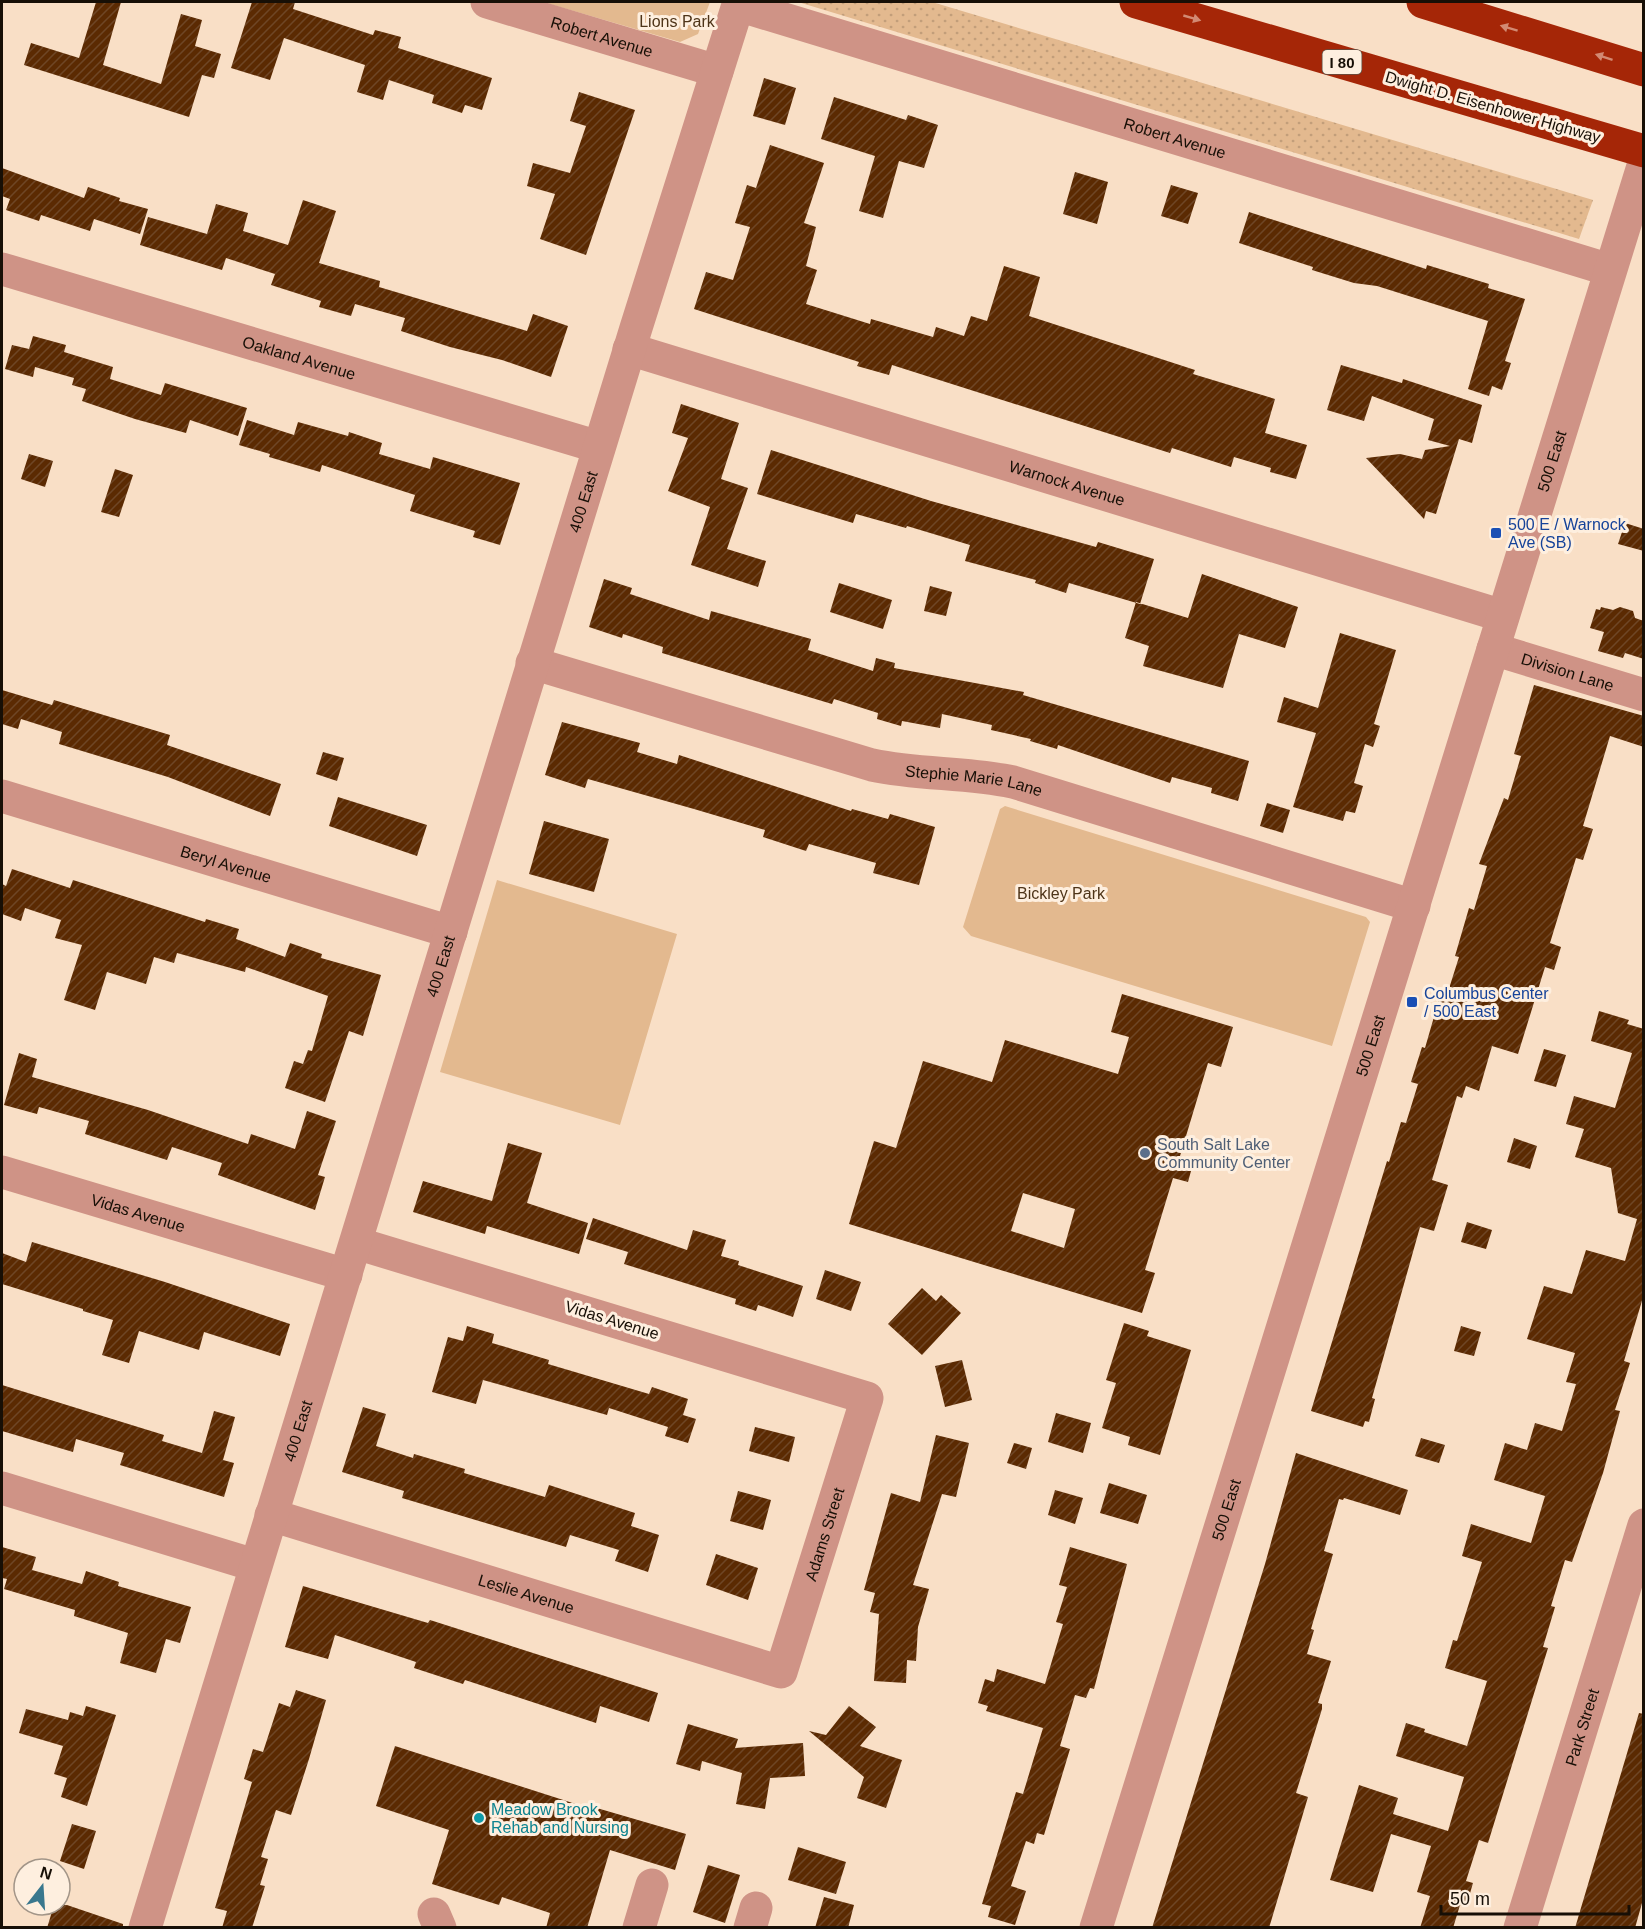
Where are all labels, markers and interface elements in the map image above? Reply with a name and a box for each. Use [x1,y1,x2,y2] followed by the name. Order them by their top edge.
[549,13,655,60] street label: Robert Avenue
[639,13,716,30] park label: Lions Park
[1183,14,1201,23] one-way arrow
[1500,23,1518,32] one-way arrow
[1322,50,1362,74] road number: I 80
[1595,52,1613,61] one-way arrow
[1383,68,1603,146] street label: Dwight D. Eisenhower Highway
[1122,114,1228,161] street label: Robert Avenue
[240,333,358,382] street label: Oakland Avenue
[1534,428,1569,494] street label: 500 East
[1007,457,1127,509] street label: Warnock Avenue
[565,468,600,534] street label: 400 East
[1508,516,1627,551] place label: 500 E / Warnock Ave (SB)
[1489,526,1503,540] marker: 500 E / Warnock Ave (SB)
[1519,650,1616,694] street label: Division Lane
[904,762,1045,799] street label: Stephie Marie Lane
[178,842,274,886] street label: Beryl Avenue
[1017,885,1106,902] park label: Bickley Park
[423,933,458,999] street label: 400 East
[1424,985,1549,1020] place label: Columbus Center / 500 East
[1405,995,1419,1009] marker: Columbus Center / 500 East
[1352,1012,1388,1078] street label: 500 East
[1157,1136,1291,1171] place label: South Salt Lake Community Center
[1138,1146,1152,1160] marker: South Salt Lake Community Center
[89,1191,187,1235] street label: Vidas Avenue
[563,1298,661,1342] street label: Vidas Avenue
[280,1398,315,1464] street label: 400 East
[1208,1476,1244,1542] street label: 500 East
[802,1485,847,1583] street label: Adams Street
[476,1571,576,1616] street label: Leslie Avenue
[1562,1686,1602,1768] street label: Park Street
[491,1801,629,1836] place label: Meadow Brook Rehab and Nursing
[472,1811,486,1825] marker: Meadow Brook Rehab and Nursing
[12,1857,72,1917] north arrow
[38,1863,54,1883] text: N
[1441,1878,1628,1916] scale bar
[1450,1889,1490,1909] text: 50 m

